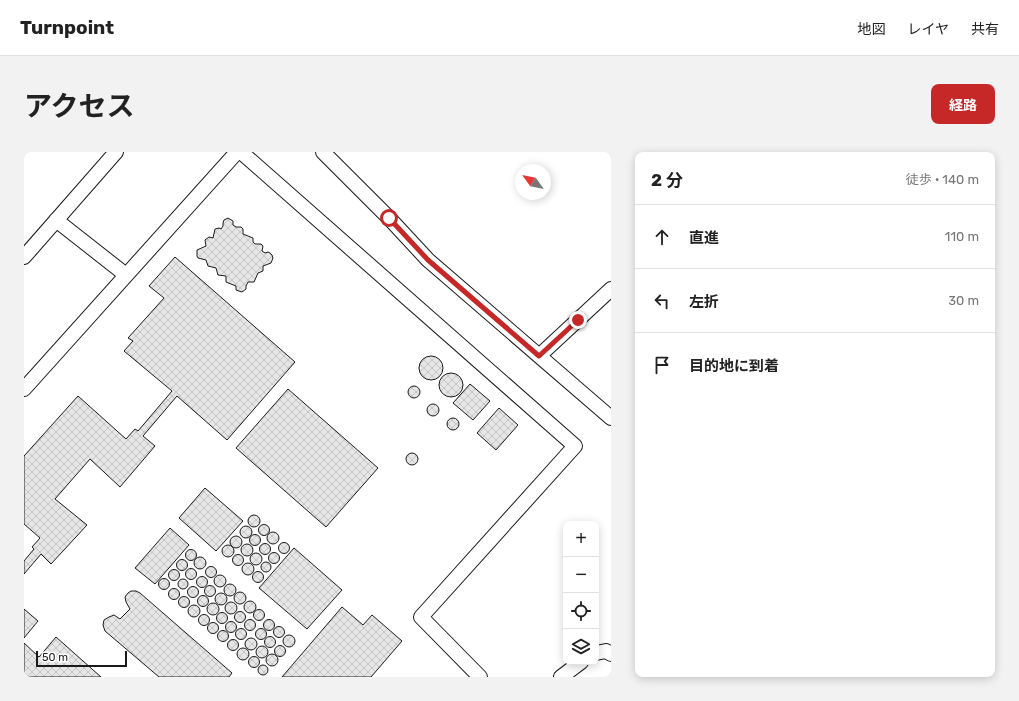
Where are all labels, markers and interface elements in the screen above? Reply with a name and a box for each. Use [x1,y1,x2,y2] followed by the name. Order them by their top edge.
[20,16,114,39] text: Turnpoint
[857,21,885,38] text: 地図
[907,21,949,38] text: レイヤ
[971,21,999,38] text: 共有
[931,84,995,124] button: 経路
[24,90,135,123] text: アクセス
[515,164,551,200] north arrow
[651,170,683,190] text: 2 分
[906,172,979,187] text: 徒歩 · 140 m
[380,209,398,227] route start
[651,226,673,248] icon: ahead
[689,229,719,247] text: 直進
[945,229,979,244] text: 110 m
[651,290,673,312] icon: left
[689,293,719,311] text: 左折
[948,293,979,308] text: 30 m
[569,311,587,329] route end
[651,354,673,376] icon: arrive
[689,357,779,375] text: 目的地に到着
[563,521,599,665] map controls
[563,521,599,557] button: +
[563,557,599,593] button: −
[563,593,599,629] button: locate
[563,629,599,665] button: layers
[36,649,127,668] scale bar
[42,651,68,664] text: 50 m

